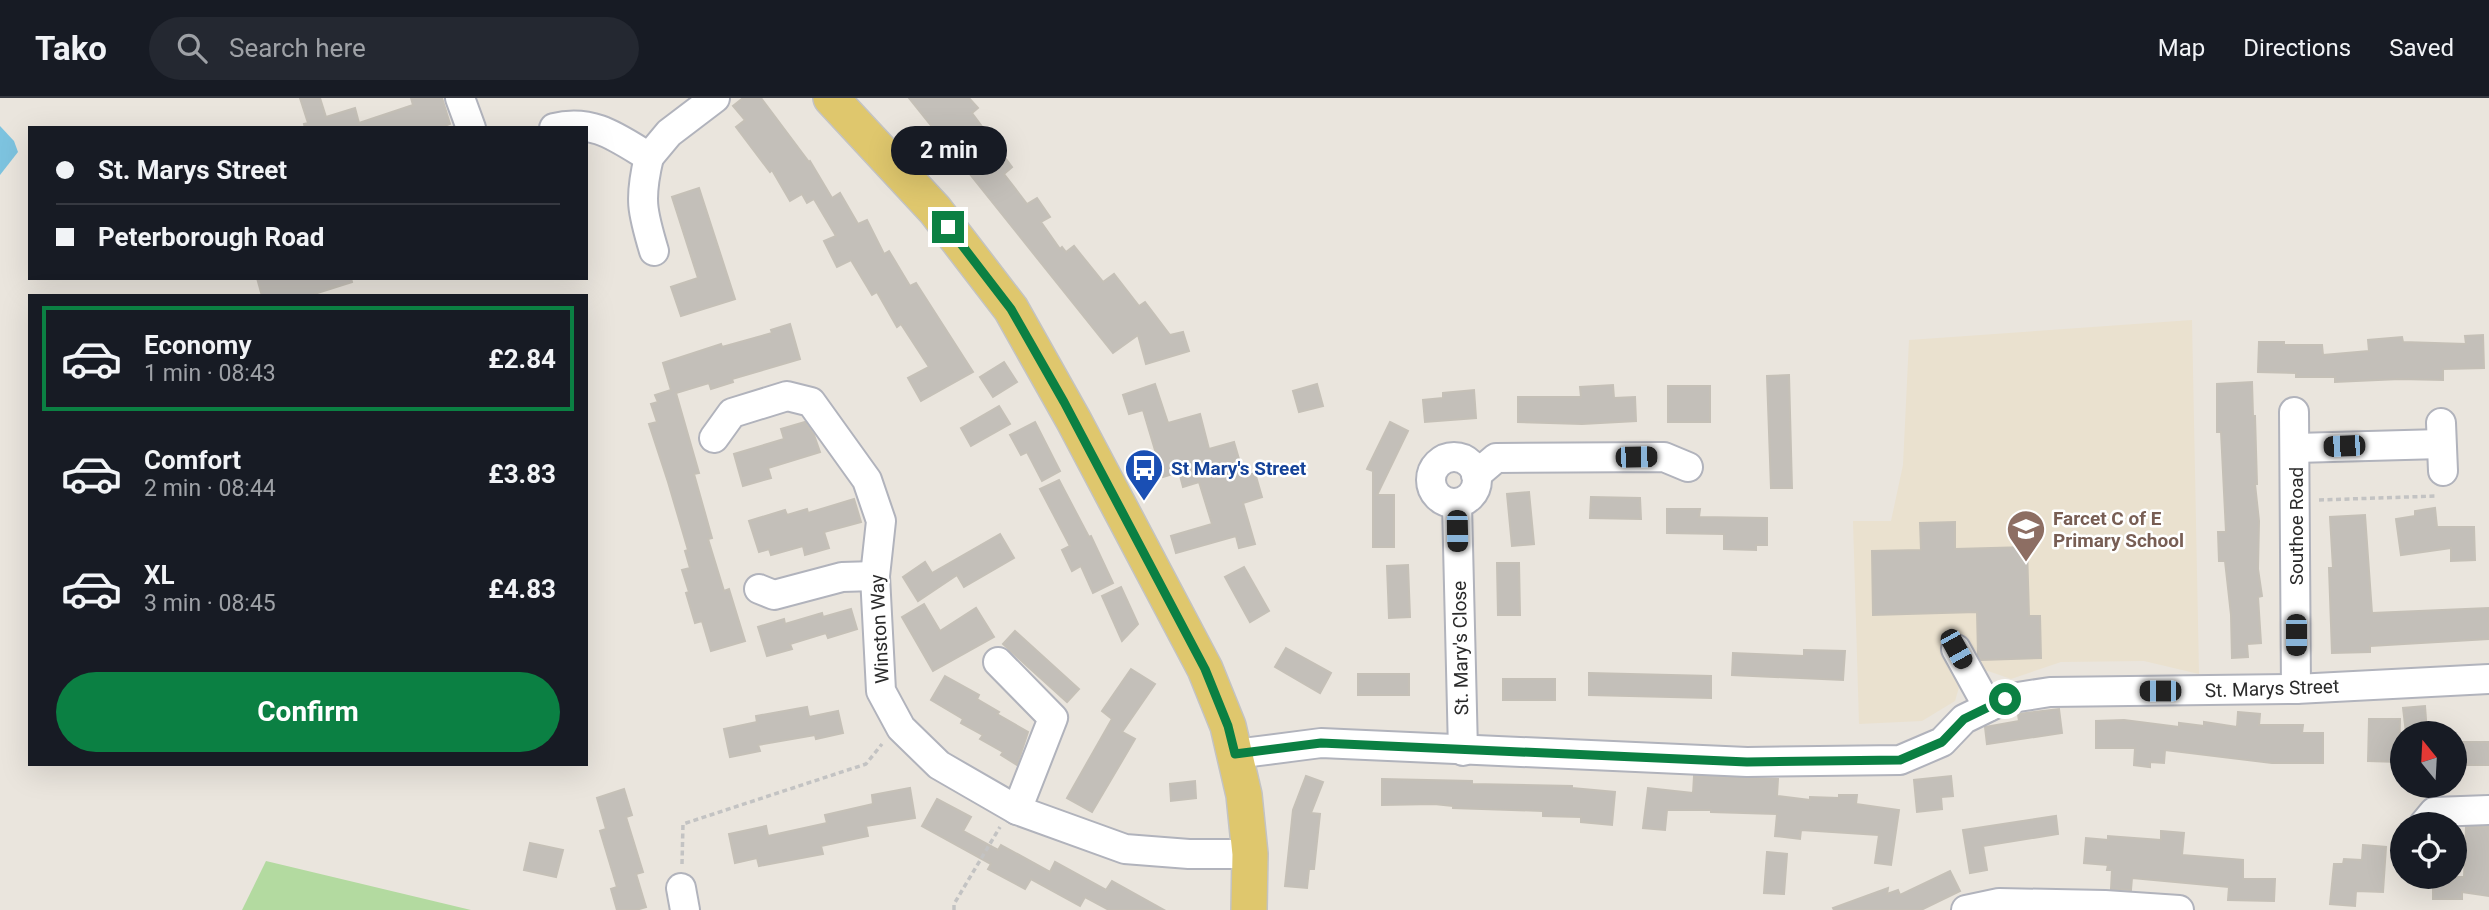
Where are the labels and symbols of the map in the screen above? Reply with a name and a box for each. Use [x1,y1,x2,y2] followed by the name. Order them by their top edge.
[890,125,1006,174] callout: 2 min
[932,211,964,243] route end
[2323,435,2366,457] car
[1615,446,1658,468] car
[1123,447,1165,502] bus stop icon: St Mary's Street
[1171,457,1307,480] place label: St Mary's Street
[2285,467,2308,585] street label: Southoe Road
[2053,507,2184,552] place label: Farcet C of E Primary School
[2005,508,2047,563] school or university icon: Farcet C of E Primary School
[1447,510,1468,552] car
[865,574,894,684] street label: Winston Way
[1448,580,1473,716] street label: St. Mary's Close
[2286,614,2307,656] car
[1937,626,1976,672] car
[2204,675,2340,702] street label: St. Marys Street
[2140,681,2182,702] car
[1989,683,2021,715] route start
[2390,721,2468,798] north arrow

